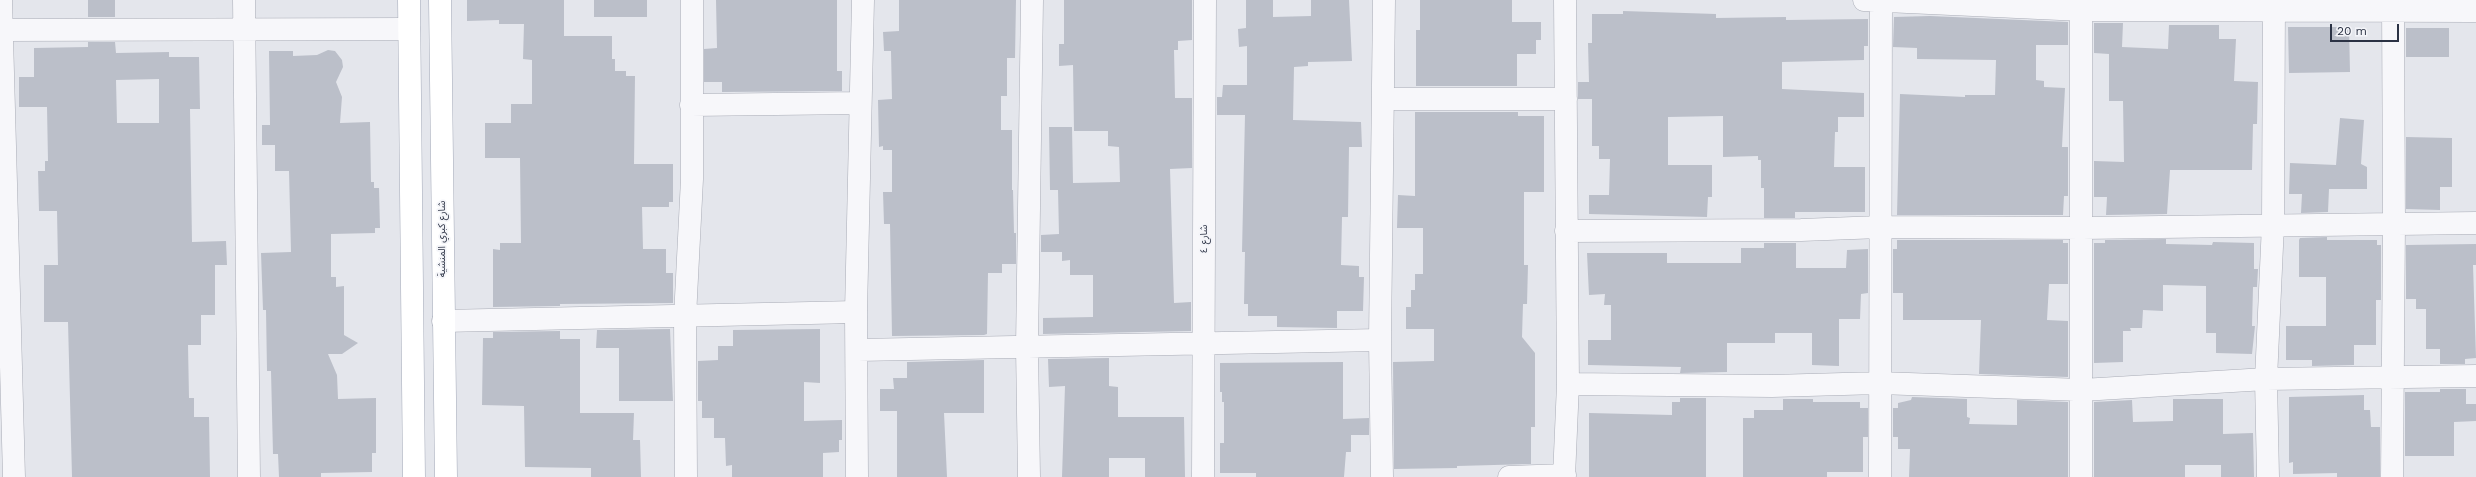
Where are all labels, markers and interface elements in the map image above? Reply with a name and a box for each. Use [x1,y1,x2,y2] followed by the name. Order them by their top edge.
[2332,16,2401,42] scale bar
[2337,24,2367,38] text: 20 m
[436,201,448,277] street label: شارع كبري المنشية
[1198,225,1210,253] street label: شارع ٤

